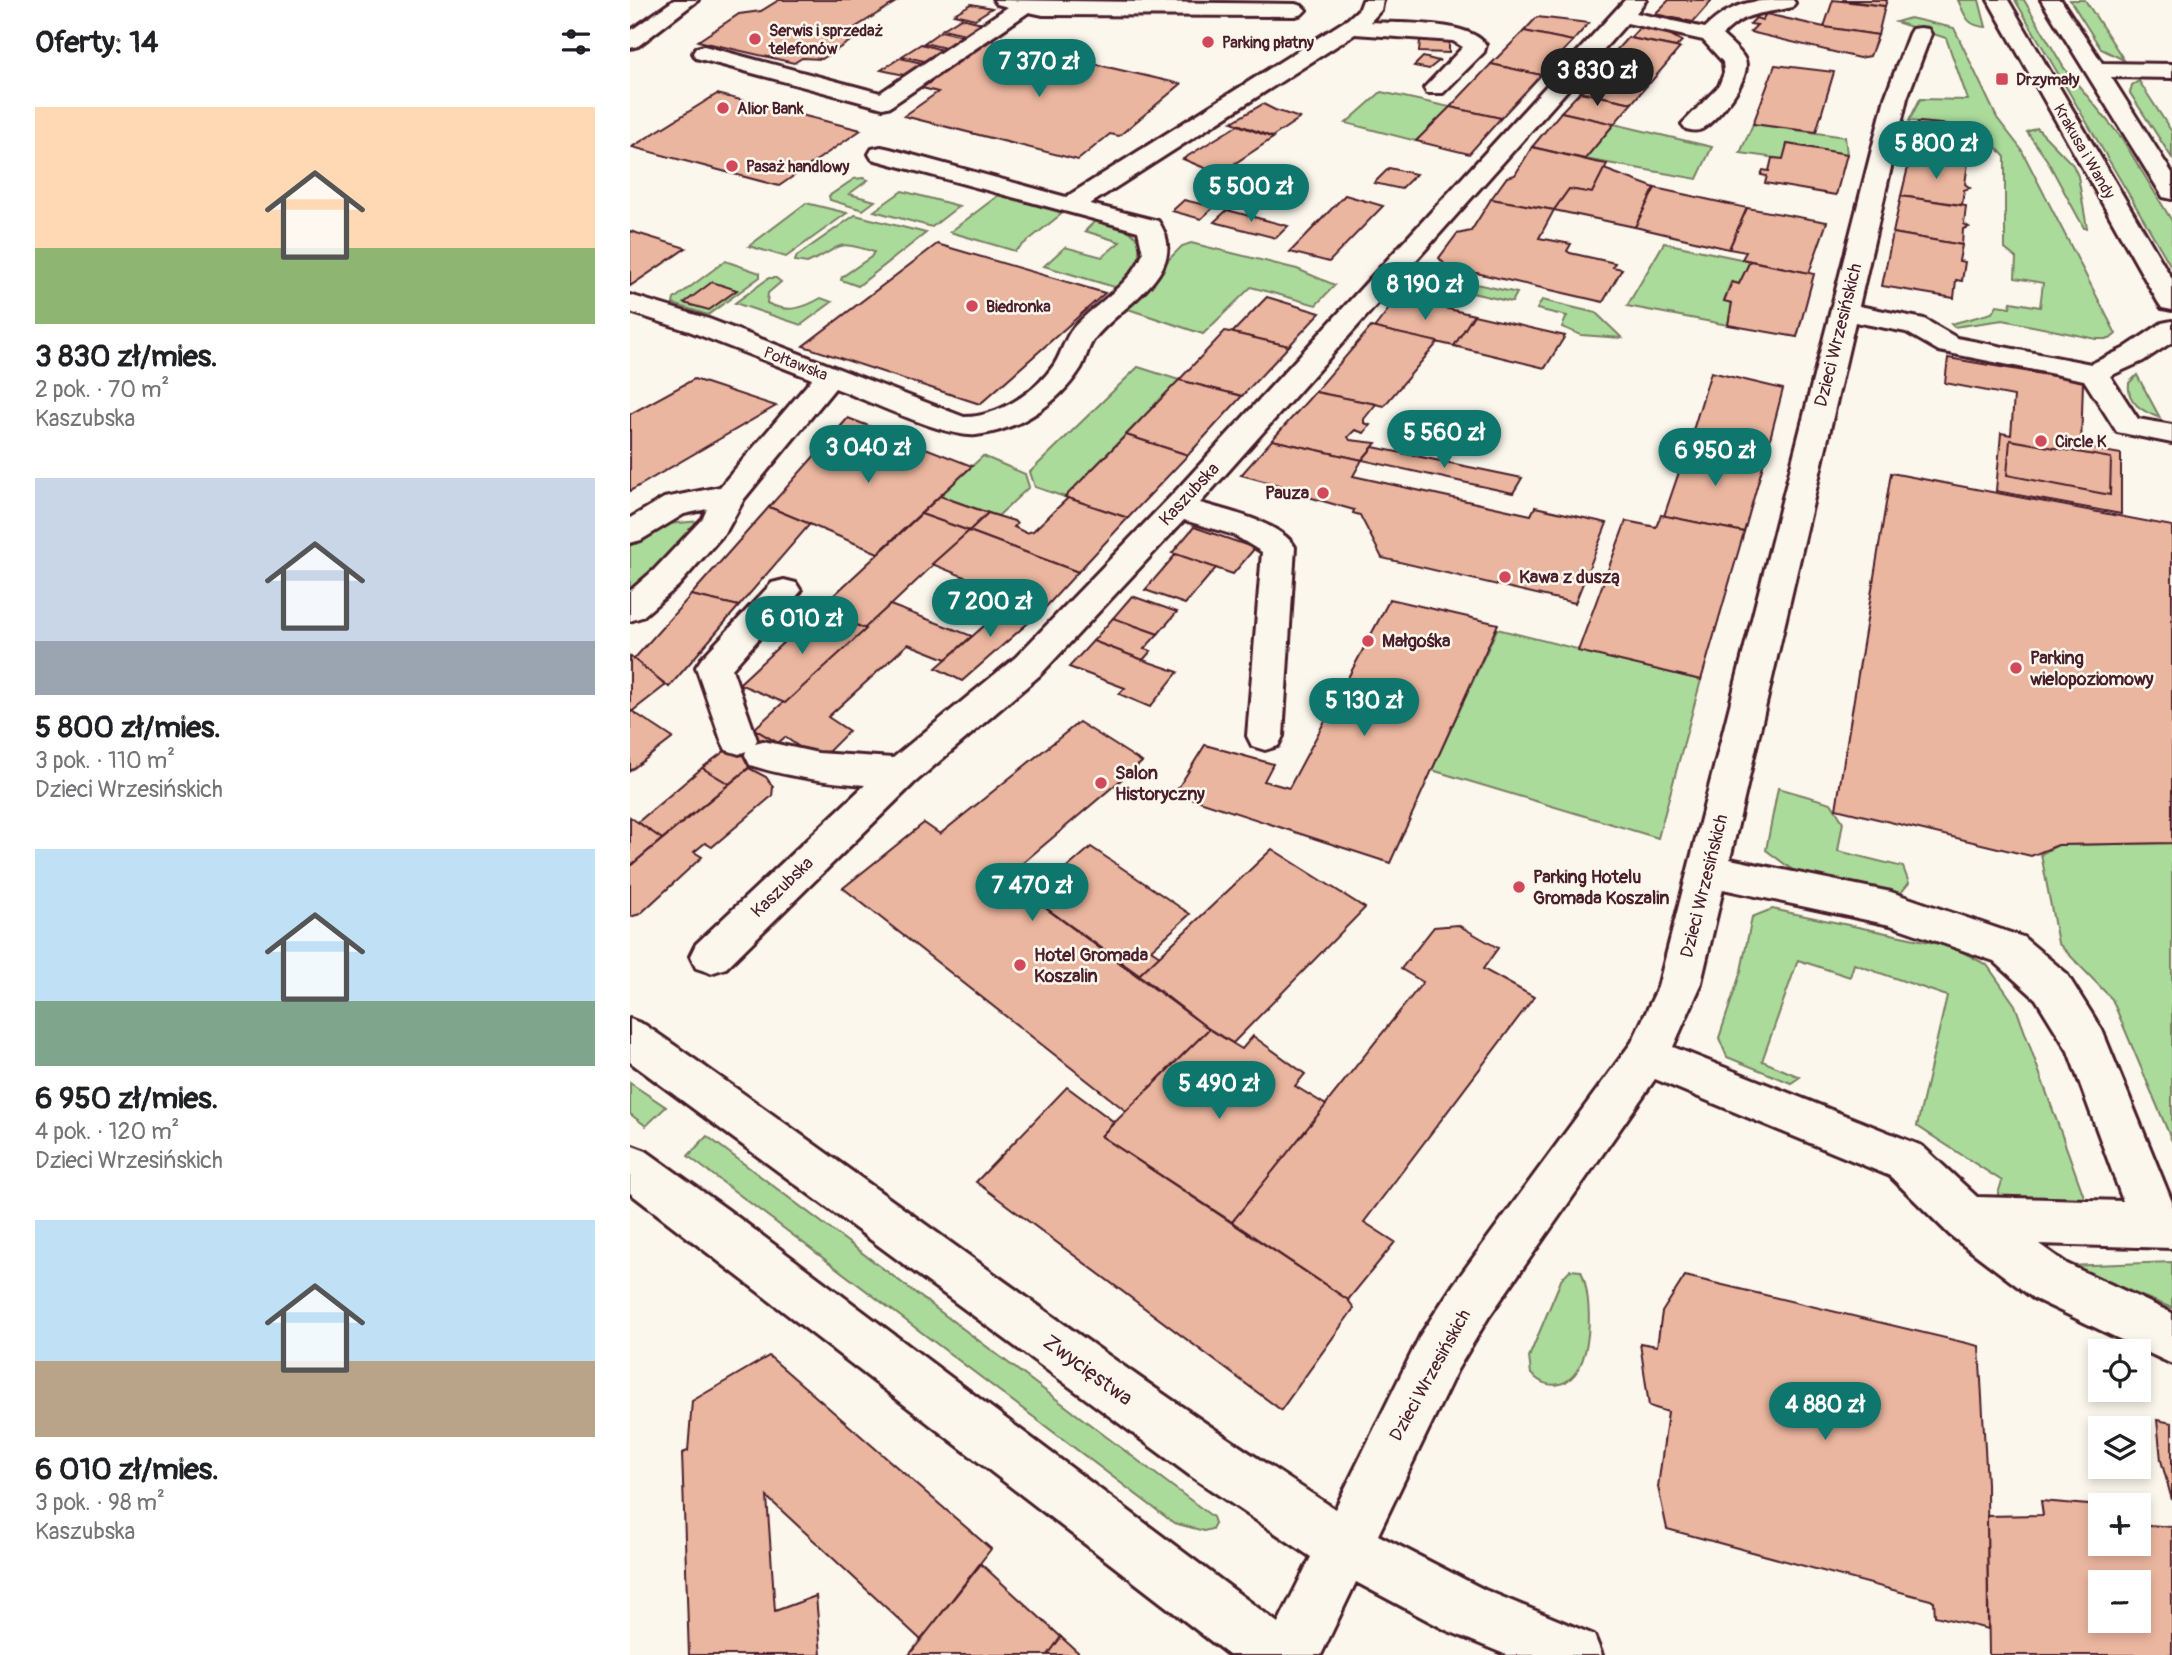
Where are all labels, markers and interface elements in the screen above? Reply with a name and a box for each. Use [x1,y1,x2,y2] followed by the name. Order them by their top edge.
[768,21,883,59] place label: Serwis i sprzedaż telefonów
[557,23,595,61] icon: filters
[35,24,158,61] text: Oferty: 14
[747,31,763,47] marker: Serwis i sprzedaż telefonów
[1222,33,1314,53] place label: Parking płatny
[1200,34,1216,50] marker: Parking płatny
[967,40,1111,99] pin: 7 370 zł
[999,47,1079,76] text: 7 370 zł
[1525,48,1669,108] pin: 3 830 zł
[1557,56,1637,85] text: 3 830 zł
[2016,70,2080,90] place label: Drzymały
[1994,71,2010,87] marker: Drzymały
[737,99,804,119] place label: Alior Bank
[715,100,731,116] marker: Alior Bank
[2049,100,2119,203] street label: Krakusa i Wandy
[1864,122,2008,181] pin: 5 800 zł
[1894,129,1978,158] text: 5 800 zł
[252,152,378,278] icon: home
[746,157,849,177] place label: Pasaż handlowy
[724,158,740,174] marker: Pasaż handlowy
[1179,164,1323,224] pin: 5 500 zł
[1209,172,1293,201] text: 5 500 zł
[1810,261,1867,409] street label: Dzieci Wrzesińskich
[1353,262,1497,322] pin: 8 190 zł
[1387,270,1463,299] text: 8 190 zł
[986,297,1051,317] place label: Biedronka
[964,298,980,314] marker: Biedronka
[35,338,218,375] text: 3 830 zł/mies.
[761,343,831,385] street label: Połtawska
[35,375,169,404] text: 2 pok. · 70 m²
[35,404,135,433] text: Kaszubska
[1372,410,1516,470] pin: 5 560 zł
[1403,418,1485,447] text: 5 560 zł
[796,426,940,485] pin: 3 040 zł
[1643,428,1787,488] pin: 6 950 zł
[2055,432,2107,452] place label: Circle K
[825,433,911,462] text: 3 040 zł
[2033,433,2049,449] marker: Circle K
[1674,436,1756,465] text: 6 950 zł
[1154,458,1225,531] street label: Kaszubska
[1265,482,1310,505] place label: Pauza
[1315,485,1331,501] marker: Pauza
[252,523,378,649] icon: home
[1519,566,1621,589] place label: Kawa z duszą
[1497,569,1513,585] marker: Kawa z duszą
[918,580,1062,639] pin: 7 200 zł
[948,587,1032,616] text: 7 200 zł
[730,596,874,656] pin: 6 010 zł
[761,604,843,633] text: 6 010 zł
[1382,630,1451,653] place label: Małgośka
[1360,633,1376,649] marker: Małgośka
[2030,647,2154,691] place label: Parking wielopoziomowy
[2008,660,2024,676] marker: Parking wielopoziomowy
[1292,678,1436,738] pin: 5 130 zł
[1325,686,1403,715] text: 5 130 zł
[35,709,221,746] text: 5 800 zł/mies.
[35,746,175,775] text: 3 pok. · 110 m²
[1115,762,1205,806] place label: Salon Historyczny
[35,775,223,804] text: Dzieci Wrzesińskich
[1093,775,1109,791] marker: Salon Historyczny
[1676,812,1733,960] street label: Dzieci Wrzesińskich
[746,852,819,923] street label: Kaszubska
[960,864,1104,923] pin: 7 470 zł
[1533,866,1669,910] place label: Parking Hotelu Gromada Koszalin
[991,871,1073,900] text: 7 470 zł
[1511,879,1527,895] marker: Parking Hotelu Gromada Koszalin
[252,894,378,1020] icon: home
[1034,944,1149,988] place label: Hotel Gromada Koszalin
[1012,957,1028,973] marker: Hotel Gromada Koszalin
[1147,1062,1291,1121] pin: 5 490 zł
[1178,1069,1260,1098] text: 5 490 zł
[35,1080,218,1117] text: 6 950 zł/mies.
[35,1117,179,1146] text: 4 pok. · 120 m²
[35,1146,223,1175] text: Dzieci Wrzesińskich
[252,1265,378,1391] icon: home
[1385,1305,1476,1445] street label: Dzieci Wrzesińskich
[1038,1329,1138,1412] street label: Zwycięstwa
[2088,1339,2151,1633] map controls
[2088,1339,2151,1402] button: locate
[1753,1382,1897,1442] pin: 4 880 zł
[1785,1390,1865,1419] text: 4 880 zł
[2088,1416,2151,1479] button: layers
[35,1451,219,1488] text: 6 010 zł/mies.
[35,1488,165,1517] text: 3 pok. · 98 m²
[2088,1493,2151,1556] button: +
[35,1517,135,1546] text: Kaszubska
[2088,1570,2151,1633] button: −

